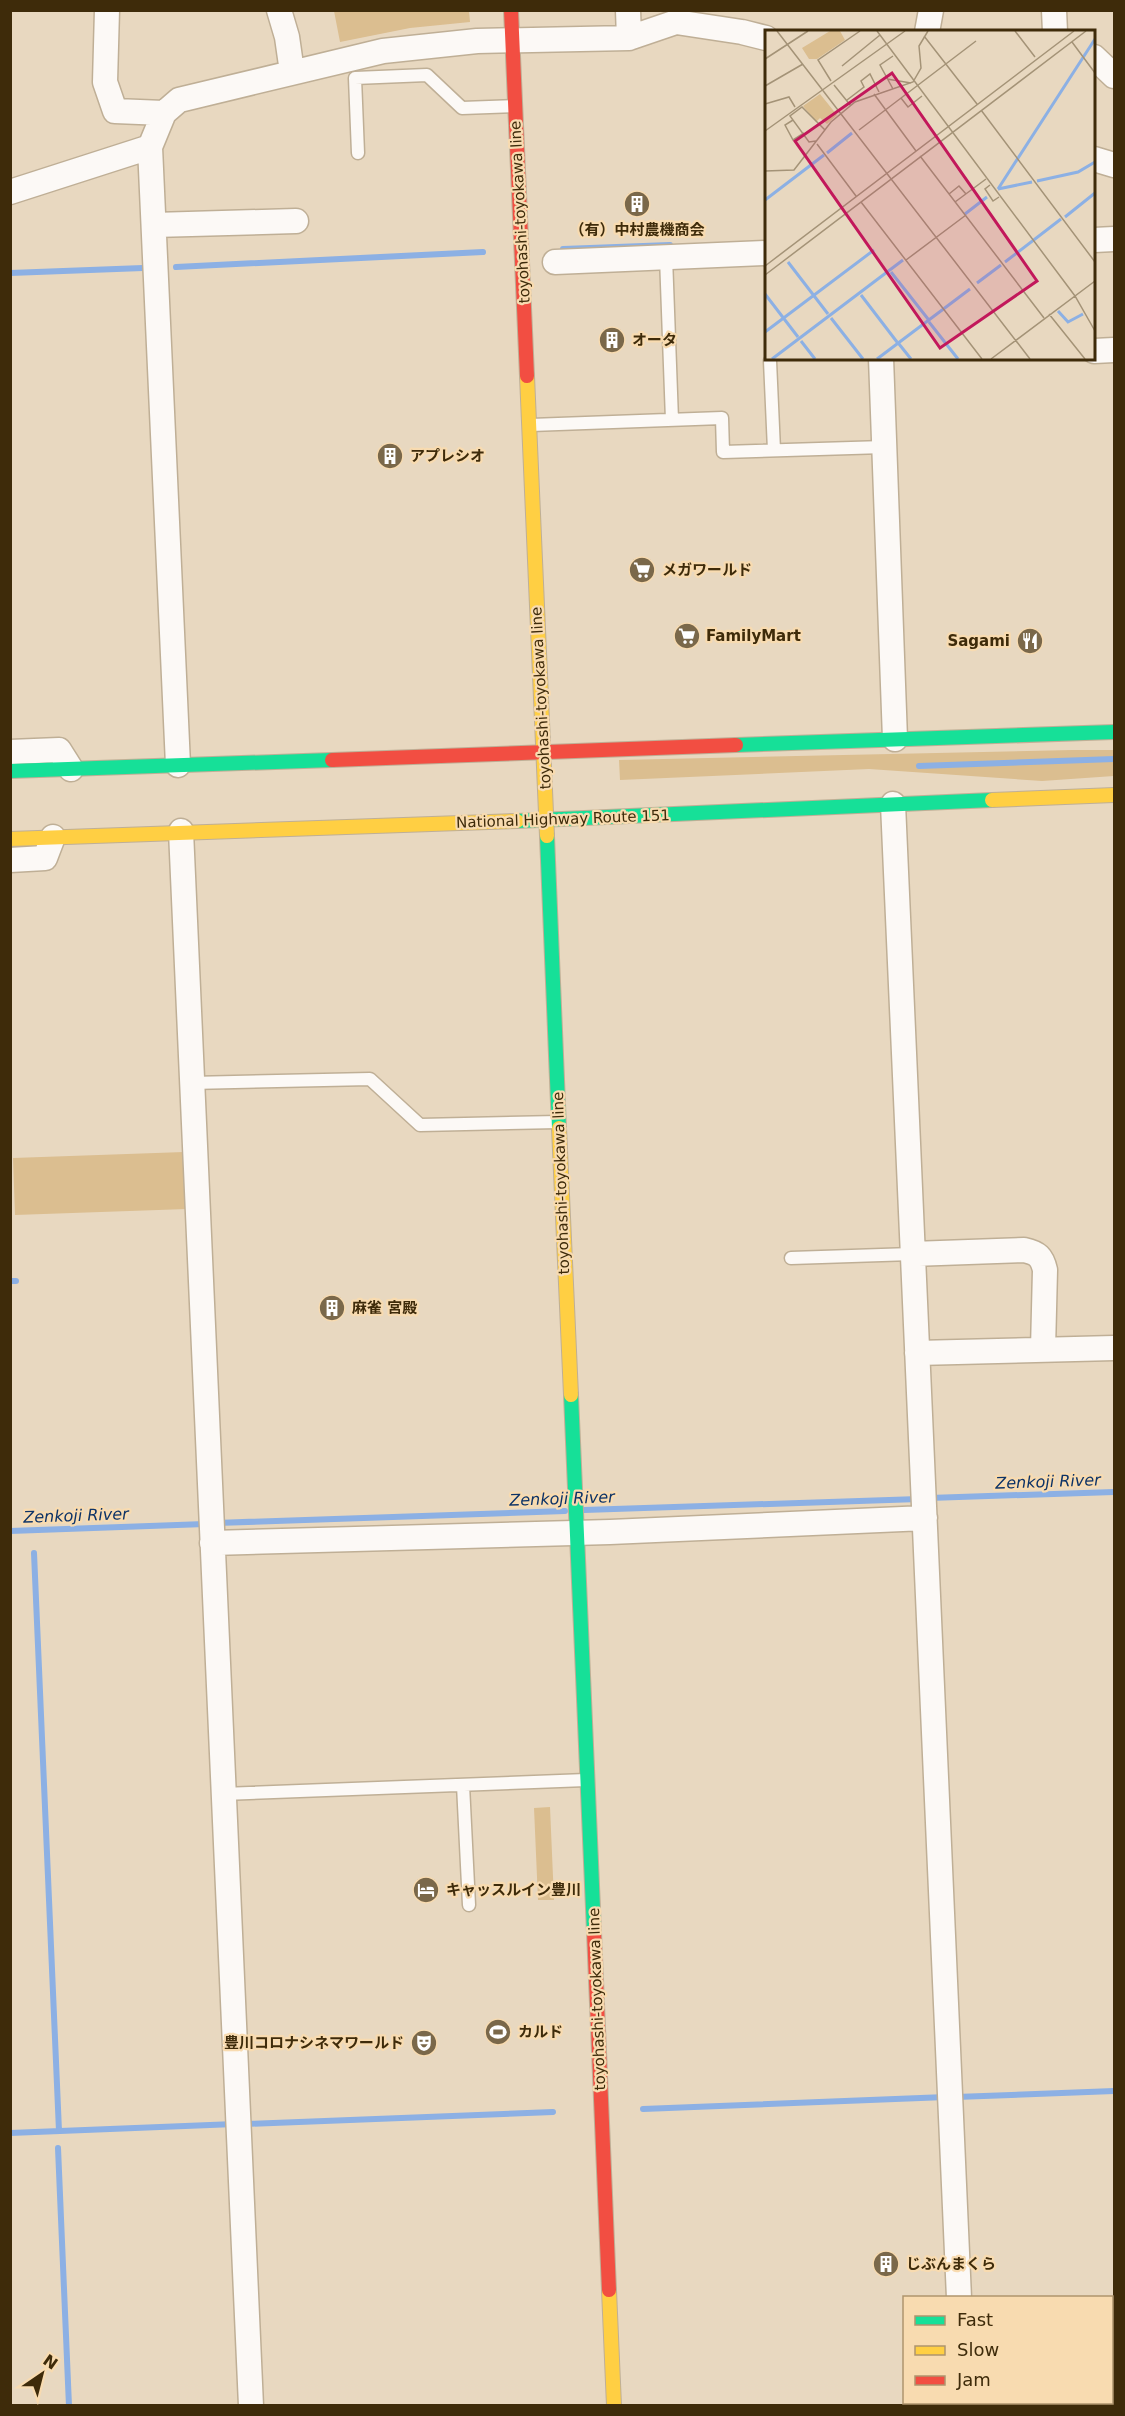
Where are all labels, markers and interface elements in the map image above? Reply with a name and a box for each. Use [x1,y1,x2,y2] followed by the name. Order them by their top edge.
[765,30,1095,360] inset map
[506,120,534,304] street label: toyohashi-toyokawa line
[622,189,652,219] building icon: （有）中村農機商会
[569,221,705,239] place label: （有）中村農機商会
[597,325,627,355] building icon: オータ
[632,331,677,349] place label: オータ
[375,441,405,471] building icon: アプレシオ
[410,447,485,465] place label: アプレシオ
[627,555,657,585] supermarket icon: メガワールド
[662,561,752,579] place label: メガワールド
[527,606,555,790] street label: toyohashi-toyokawa line
[672,621,702,651] supermarket icon: FamilyMart
[1015,626,1045,656] restaurant icon: Sagami
[706,627,801,645] place label: FamilyMart
[947,632,1010,650] place label: Sagami
[456,806,670,832] street label: National Highway Route 151
[549,1091,573,1275] street label: toyohashi-toyokawa line
[317,1293,347,1323] building icon: 麻雀 宮殿
[352,1299,417,1317] place label: 麻雀 宮殿
[994,1470,1102,1493] water label: Zenkoji River
[508,1487,616,1510] water label: Zenkoji River
[22,1504,130,1527] water label: Zenkoji River
[411,1875,441,1905] hotel icon: キャッスルイン豊川
[446,1881,581,1899] place label: キャッスルイン豊川
[585,1907,609,2091] street label: toyohashi-toyokawa line
[483,2017,513,2047] sports icon: カルド
[518,2023,563,2041] place label: カルド
[409,2028,439,2058] theatre icon: 豊川コロナシネマワールド
[224,2034,404,2052] place label: 豊川コロナシネマワールド
[871,2249,901,2279] building icon: じぶんまくら
[906,2255,996,2273] place label: じぶんまくら
[903,2296,1113,2404] legend
[957,2309,993,2330] text: Fast
[957,2339,999,2360] text: Slow
[12,2344,72,2404] north arrow
[39,2351,61,2374] text: N
[956,2369,991,2390] text: Jam

